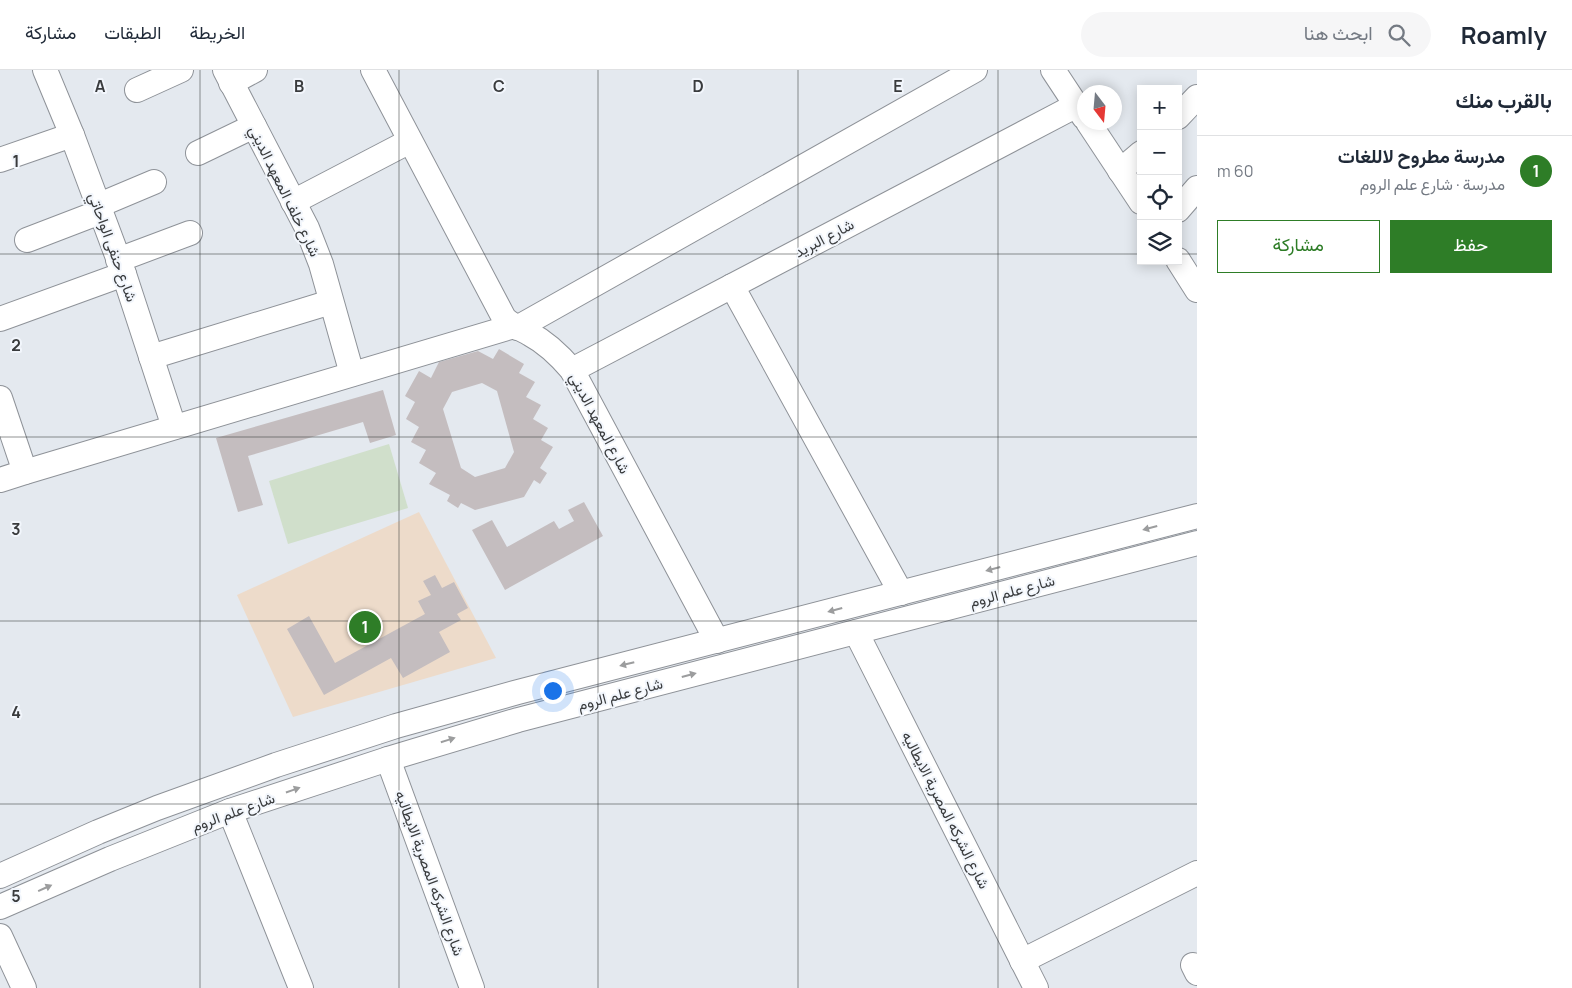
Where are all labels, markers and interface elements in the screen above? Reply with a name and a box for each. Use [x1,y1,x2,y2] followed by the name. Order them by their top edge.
[1081,12,1431,57] search box
[1461,18,1547,51] text: Roamly
[25,20,76,44] text: مشاركة
[104,20,161,44] text: الطبقات
[189,20,245,44] text: الخريطة
[1304,20,1373,46] text: ابحث هنا
[1385,21,1413,49] icon: search
[95,75,106,97] text: A
[294,75,304,97] text: B
[493,75,505,97] text: C
[692,75,704,97] text: D
[893,75,903,97] text: E
[1077,85,1122,130] north arrow
[1137,85,1182,265] map controls
[1137,85,1182,130] button: +
[1456,86,1552,114] text: بالقرب منك
[241,122,326,262] street label: شارع خلف المعهد الديني
[1137,130,1182,175] button: −
[1338,143,1505,169] text: مدرسة مطروح لاللغات
[12,150,20,172] text: 1
[1217,160,1253,182] text: 60 m
[1533,160,1540,182] text: 1
[1360,173,1505,195] text: مدرسة · شارع علم الروم
[1137,175,1182,220] button: locate
[81,190,143,306] street label: شارع حنفى الواحاتي
[791,213,858,263] street label: شارع البريد
[1137,220,1182,265] button: layers
[1217,220,1380,273] button: مشاركة
[1390,220,1552,273] button: حفظ
[11,334,21,356] text: 2
[562,369,636,479] street label: شارع المعهد الديني
[11,518,21,540] text: 3
[1142,524,1157,532] one-way arrow
[985,565,1000,573] one-way arrow
[967,570,1057,613] street label: شارع علم الروم
[828,606,843,614] one-way arrow
[349,608,381,646] pin: 1
[620,660,635,668] one-way arrow
[682,671,697,679] one-way arrow
[575,673,665,716] street label: شارع علم الروم
[540,678,566,704] your location
[11,701,21,723] text: 4
[896,728,995,893] street label: شارع الشركه المصرية الايطاليه
[441,736,456,744] one-way arrow
[286,786,301,793] one-way arrow
[188,787,278,838] street label: شارع علم الروم
[389,788,470,959] street label: شارع الشركه المصرية الايطاليه
[38,883,52,891] one-way arrow
[11,885,21,907] text: 5

